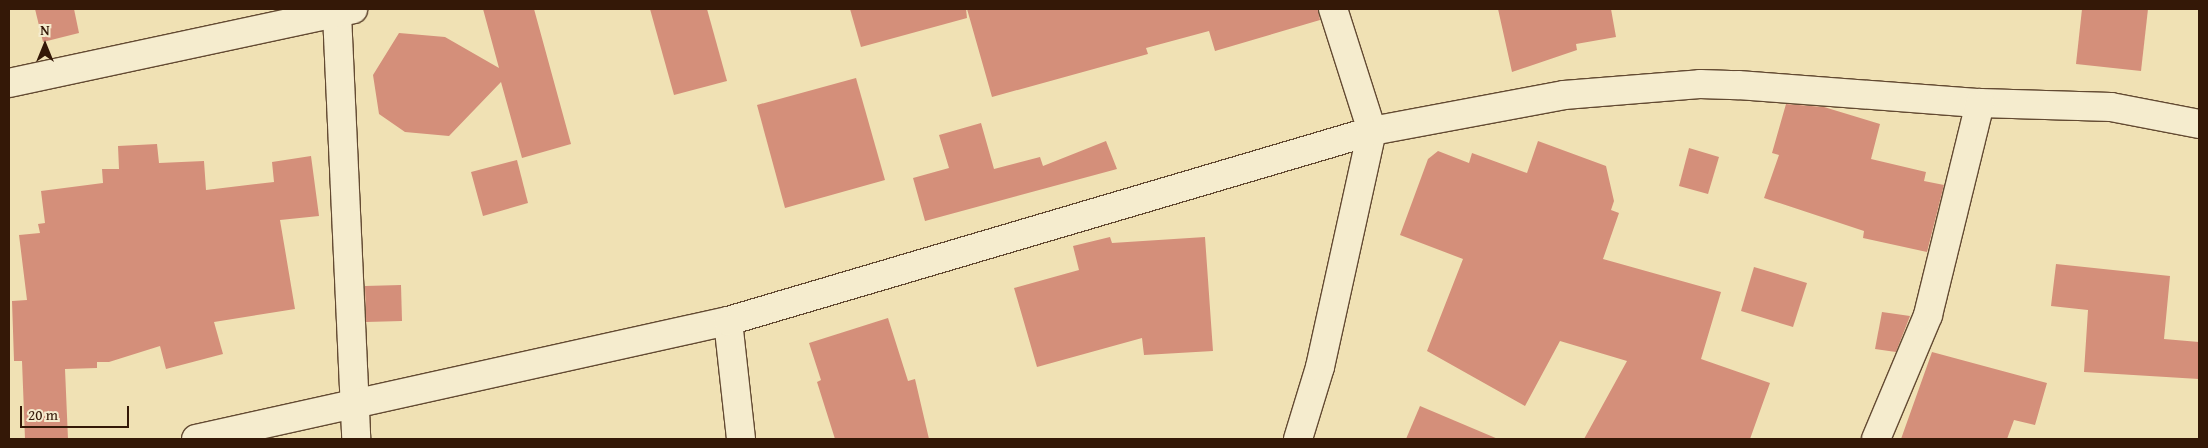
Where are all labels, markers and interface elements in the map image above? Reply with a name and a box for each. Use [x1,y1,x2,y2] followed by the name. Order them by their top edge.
[20,20,70,70] north arrow
[40,20,50,40] text: N
[22,396,131,428] scale bar
[28,404,58,425] text: 20 m

